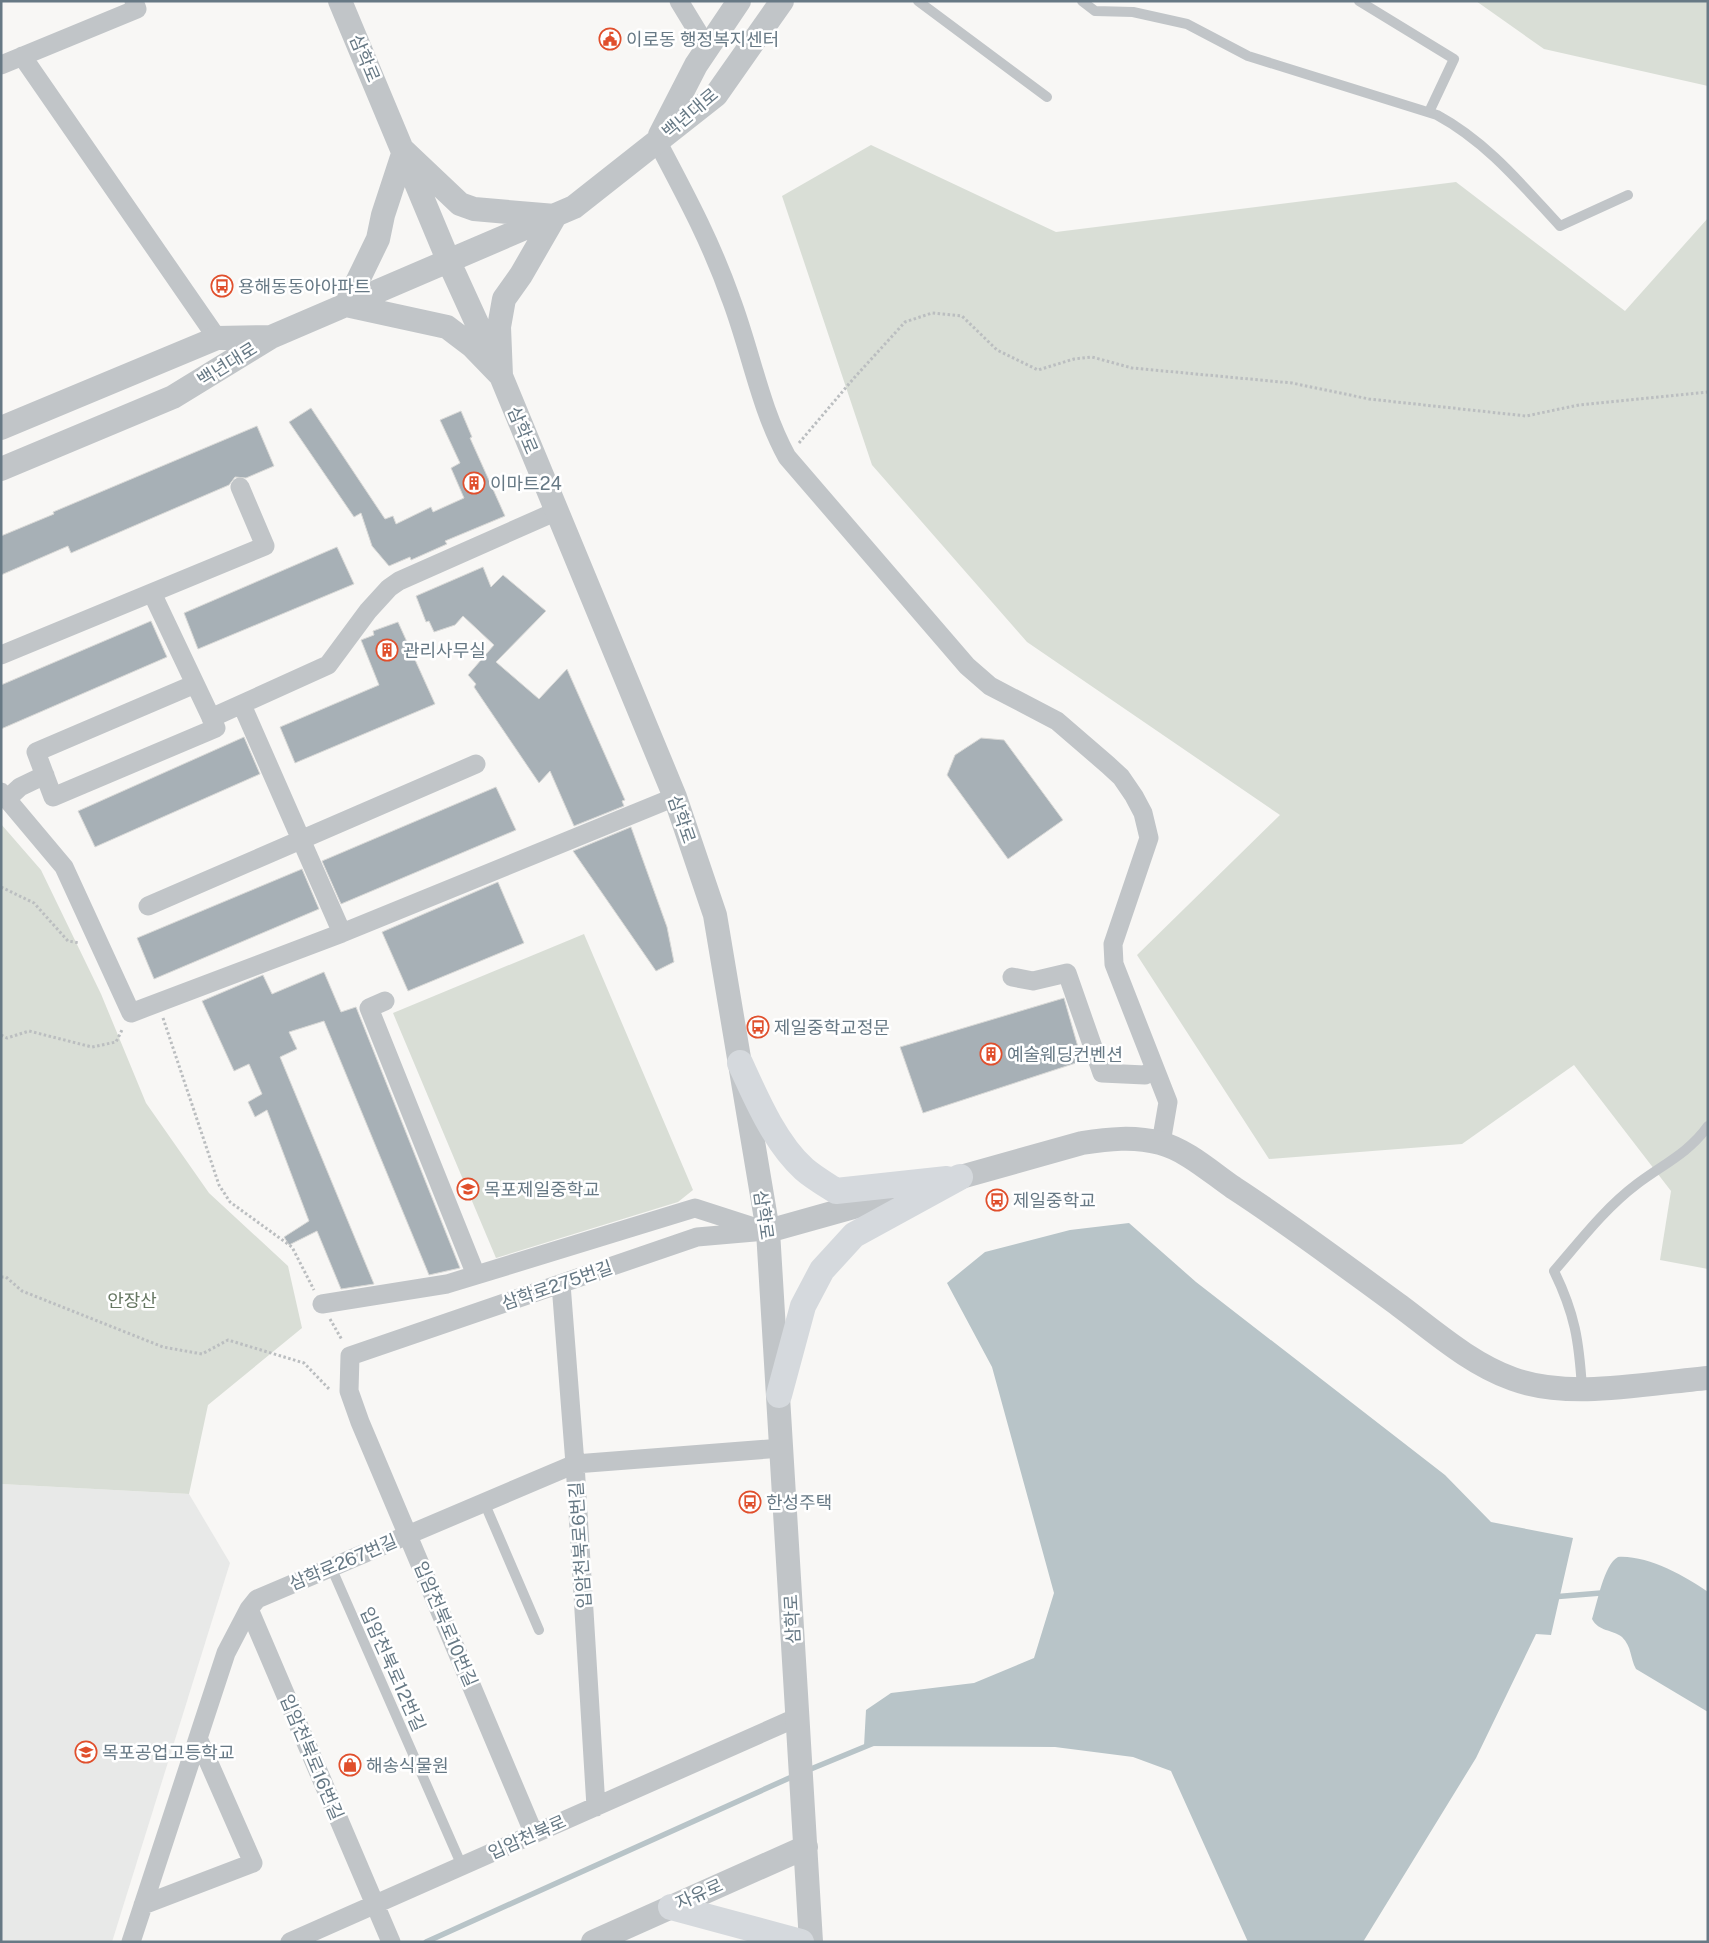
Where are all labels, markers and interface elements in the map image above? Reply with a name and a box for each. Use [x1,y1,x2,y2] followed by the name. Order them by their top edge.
[598,27,622,51] public building icon: 이로동 행정복지센터
[626,29,779,50] place label: 이로동 행정복지센터
[346,31,384,85] street label: 삼학로
[658,84,722,142] street label: 백년대로
[210,274,234,298] bus stop icon: 용해동동아아파트
[238,276,370,297] place label: 용해동동아아파트
[193,338,261,390] street label: 백년대로
[504,403,542,457] street label: 삼학로
[462,471,486,495] building icon: 이마트24
[490,473,562,494] place label: 이마트24
[375,638,399,662] building icon: 관리사무실
[403,640,486,661] place label: 관리사무실
[664,792,700,846] street label: 삼학로
[746,1015,770,1039] bus stop icon: 제일중학교정문
[774,1017,890,1038] place label: 제일중학교정문
[979,1042,1003,1066] building icon: 예술웨딩컨벤션
[1007,1044,1123,1065] place label: 예술웨딩컨벤션
[456,1177,480,1201] school or university icon: 목포제일중학교
[484,1179,600,1200] place label: 목포제일중학교
[985,1188,1009,1212] bus stop icon: 제일중학교
[750,1189,778,1241] street label: 삼학로
[1013,1190,1096,1211] place label: 제일중학교
[499,1256,615,1314] street label: 삼학로275번길
[107,1290,157,1311] park label: 안장산
[565,1481,595,1609] street label: 입암천북로6번길
[738,1490,762,1514] bus stop icon: 한성주택
[766,1492,832,1513] place label: 한성주택
[286,1530,400,1594] street label: 삼학로267번길
[410,1558,482,1690] street label: 입암천북로10번길
[780,1594,804,1644] street label: 삼학로
[356,1604,430,1734] street label: 입암천북로12번길
[276,1691,348,1823] street label: 입암천북로16번길
[74,1740,98,1764] school or university icon: 목포공업고등학교
[102,1742,234,1763] place label: 목포공업고등학교
[338,1753,362,1777] shop icon: 해송식물원
[366,1755,449,1776] place label: 해송식물원
[485,1811,569,1863] street label: 입암천북로
[672,1874,726,1914] street label: 자유로

